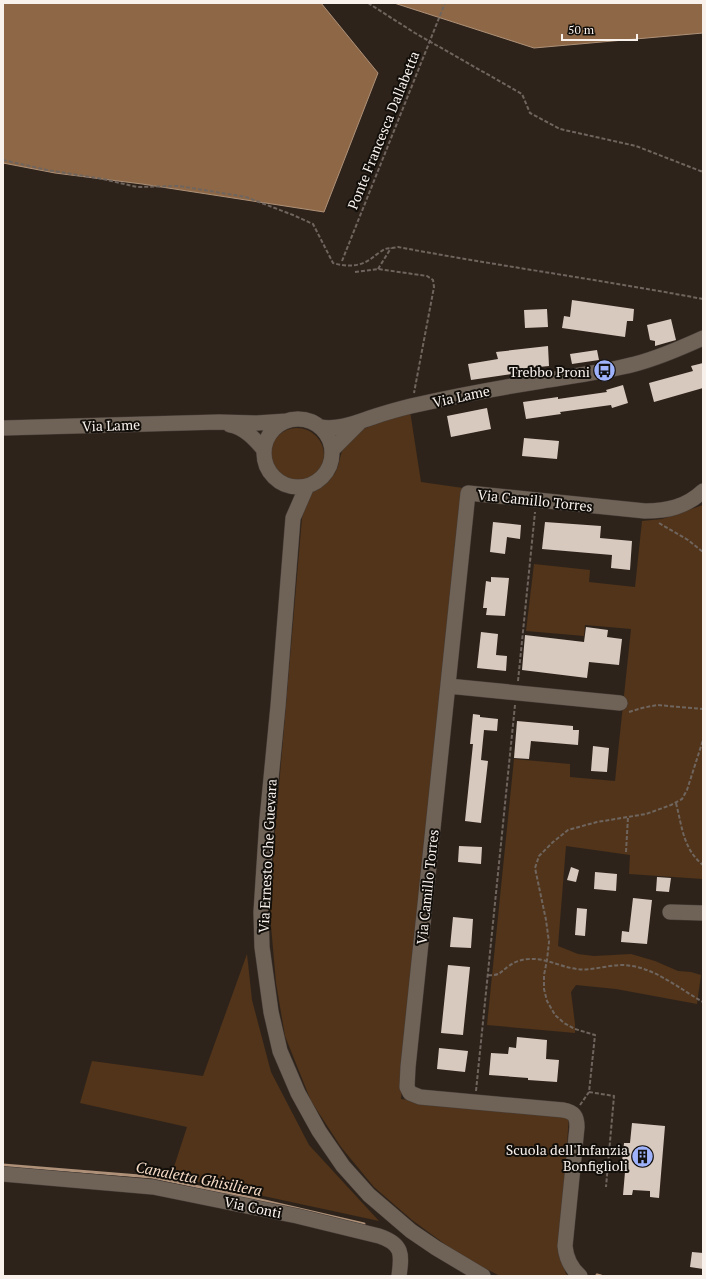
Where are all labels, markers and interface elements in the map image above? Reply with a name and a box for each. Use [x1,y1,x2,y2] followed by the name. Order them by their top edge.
[562,16,637,42] scale bar
[568,22,595,37] text: 50 m
[343,48,423,212] street label: Ponte Francesca Dallabetta
[592,358,618,384] bus stop icon: Trebbo Proni
[509,362,590,381] place label: Trebbo Proni
[431,381,491,411] street label: Via Lame
[82,414,140,436] street label: Via Lame
[477,485,593,515] street label: Via Camillo Torres
[253,778,281,934] street label: Via Ernesto Che Guevara
[412,829,442,945] street label: Via Camillo Torres
[506,1140,628,1175] place label: Scuola dell'Infanzia Bonfiglioli
[630,1144,656,1170] building icon: Scuola dell'Infanzia Bonfiglioli
[134,1156,264,1200] water label: Canaletta Ghisiliera
[222,1192,284,1222] street label: Via Conti

